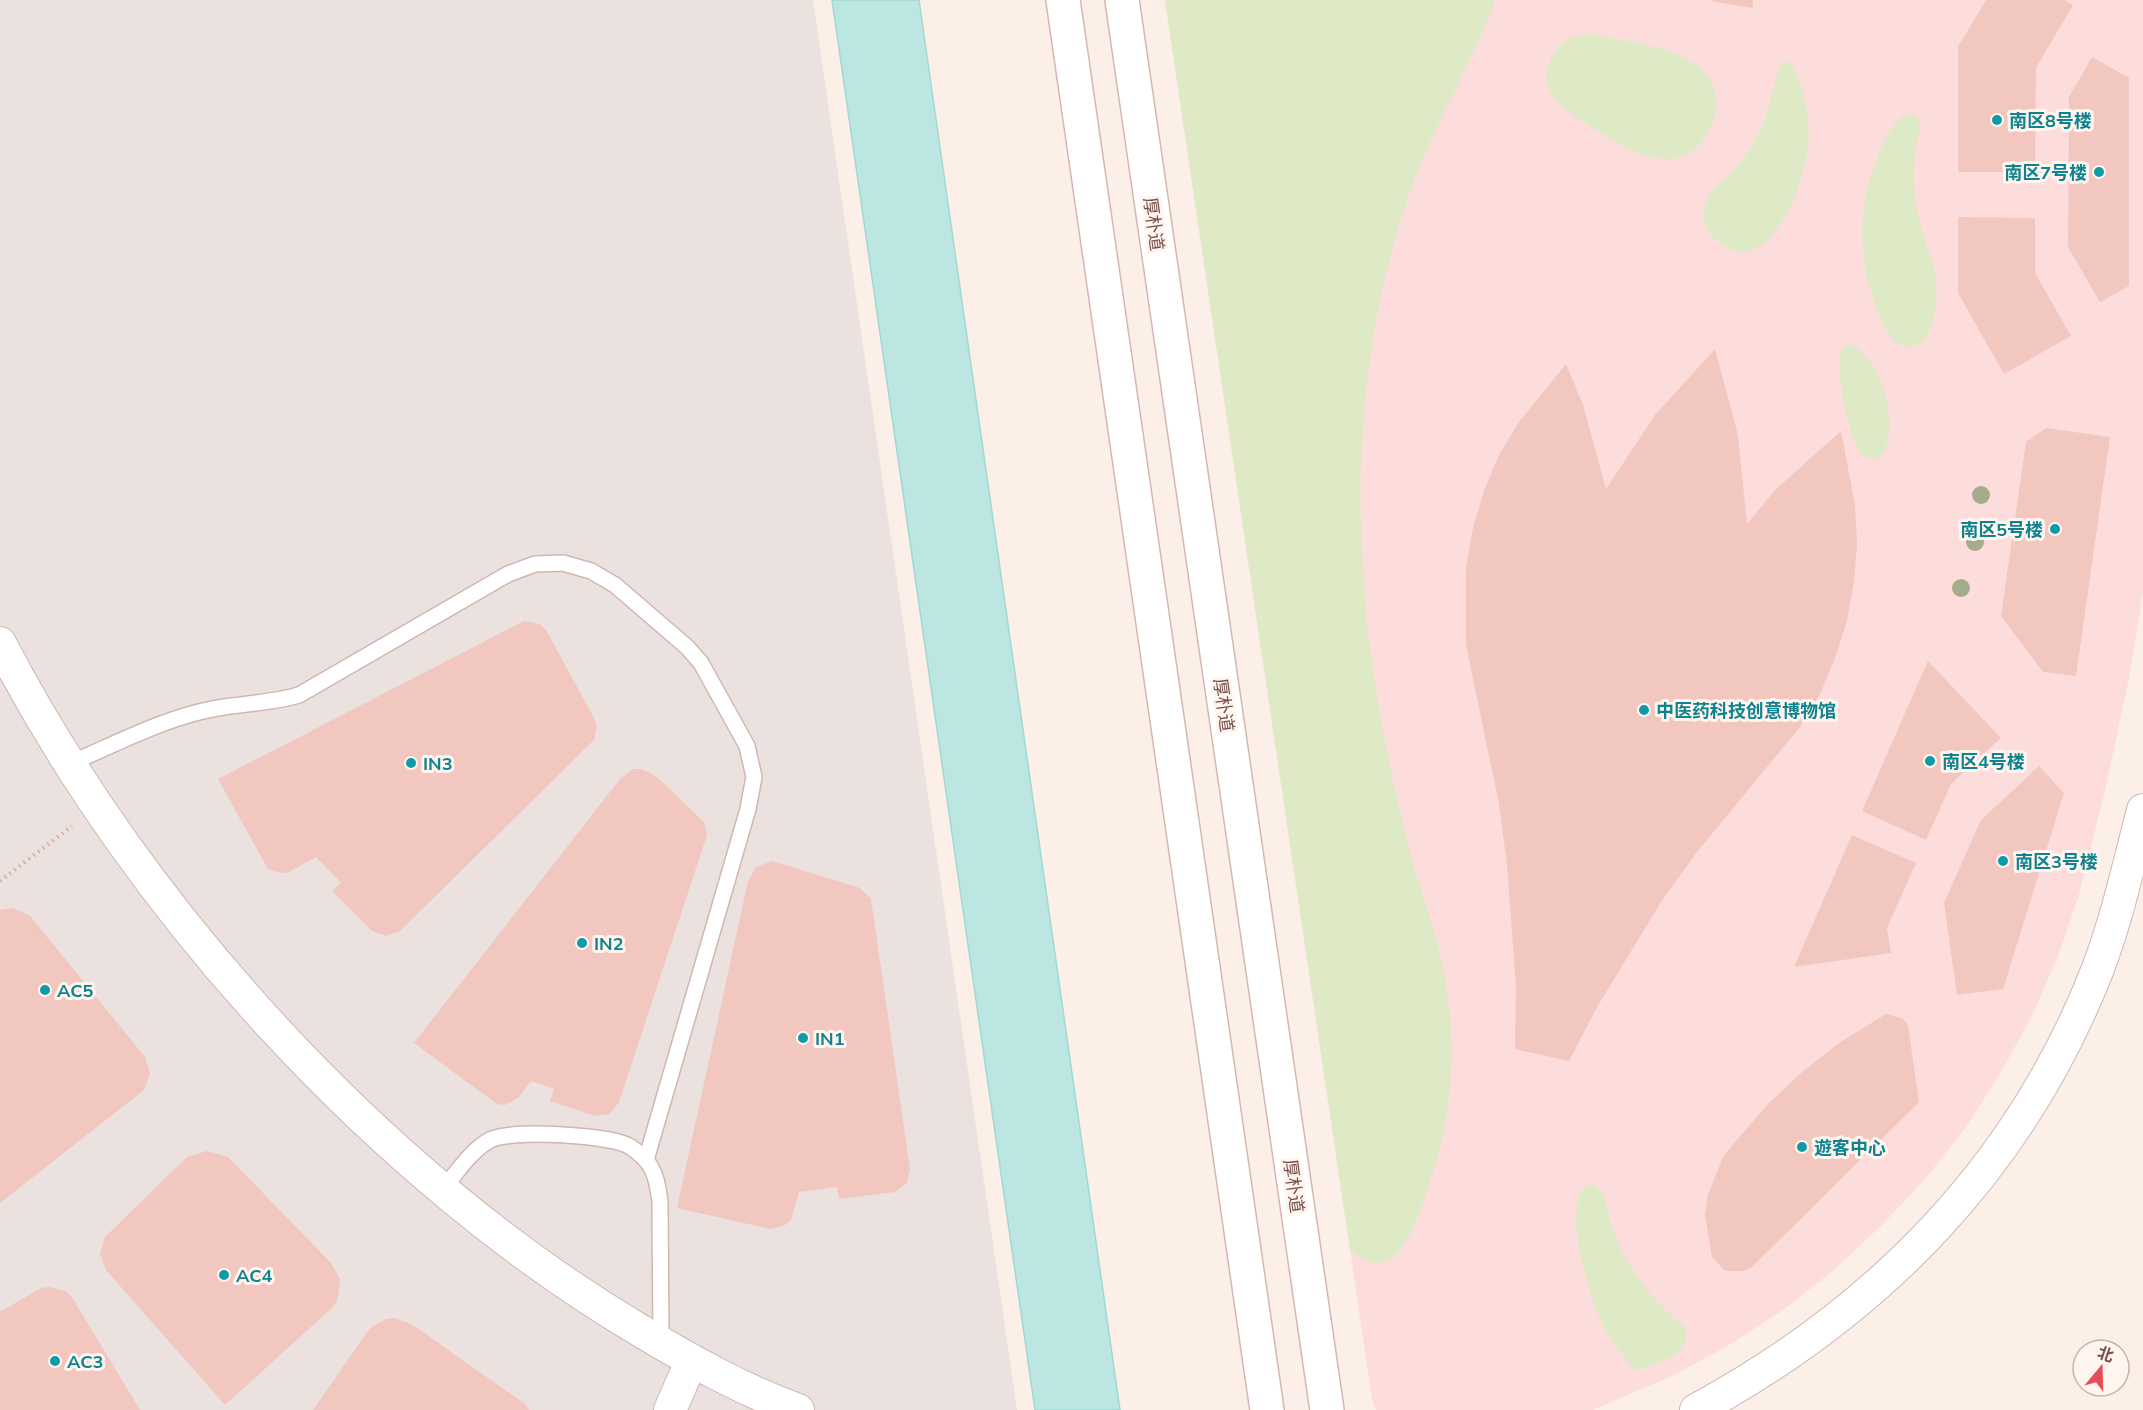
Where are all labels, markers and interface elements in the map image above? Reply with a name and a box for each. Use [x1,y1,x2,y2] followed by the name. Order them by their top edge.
[2009,109,2092,132] place label: 南区8号楼
[1990,113,2004,127] marker: 南区8号楼
[2004,161,2087,184] place label: 南区7号楼
[2092,165,2106,179] marker: 南区7号楼
[1139,196,1169,252] street label: 厚朴道
[1960,518,2043,541] place label: 南区5号楼
[2048,522,2062,536] marker: 南区5号楼
[1209,677,1239,733] street label: 厚朴道
[1656,699,1836,722] place label: 中医药科技创意博物馆
[1637,703,1651,717] marker: 中医药科技创意博物馆
[1942,750,2025,773] place label: 南区4号楼
[423,752,453,775] place label: IN3
[1923,754,1937,768] marker: 南区4号楼
[404,756,418,770] marker: IN3
[2015,850,2098,873] place label: 南区3号楼
[1996,854,2010,868] marker: 南区3号楼
[594,932,624,955] place label: IN2
[575,936,589,950] marker: IN2
[57,979,94,1002] place label: AC5
[38,983,52,997] marker: AC5
[815,1027,845,1050] place label: IN1
[796,1031,810,1045] marker: IN1
[1814,1136,1886,1159] place label: 遊客中心
[1795,1140,1809,1154] marker: 遊客中心
[1279,1158,1309,1214] street label: 厚朴道
[236,1264,273,1287] place label: AC4
[217,1268,231,1282] marker: AC4
[2071,1338,2131,1398] north arrow
[2095,1342,2117,1366] text: 北
[67,1350,103,1373] place label: AC3
[48,1354,62,1368] marker: AC3

